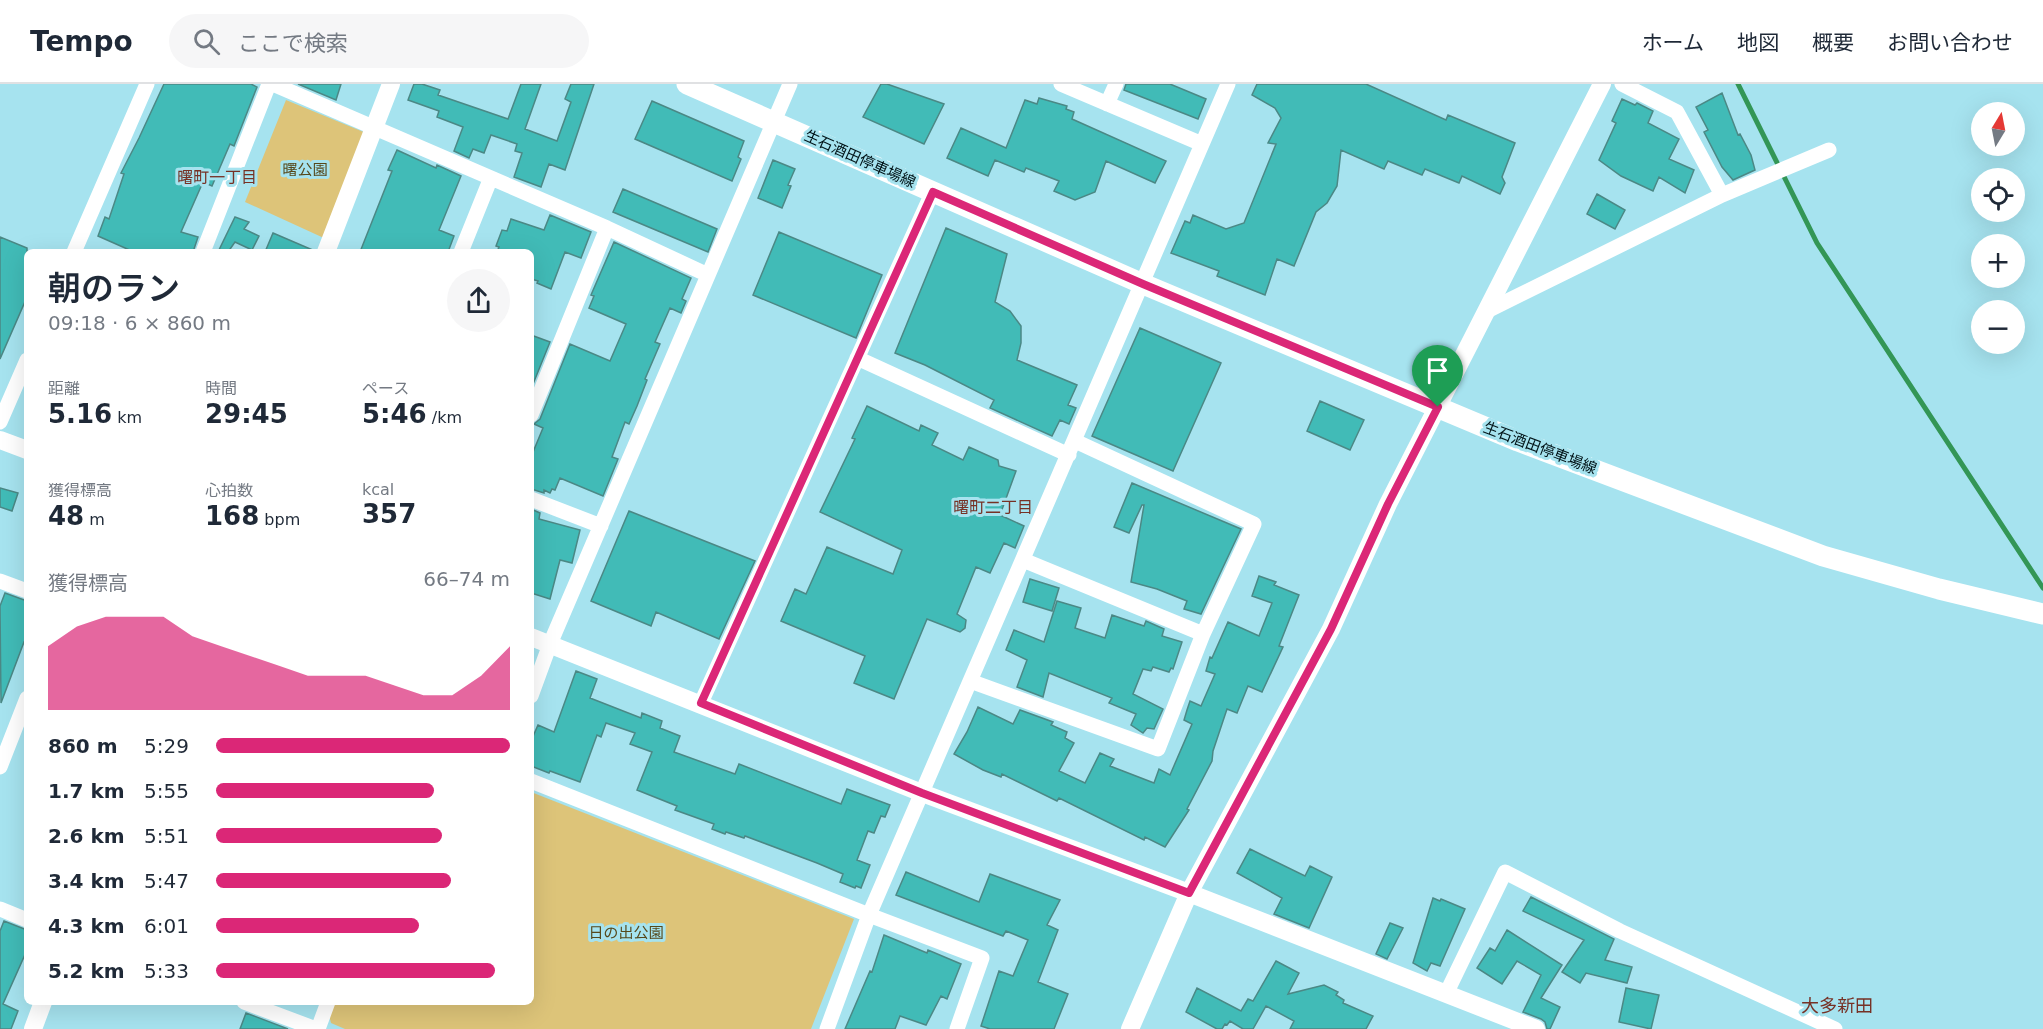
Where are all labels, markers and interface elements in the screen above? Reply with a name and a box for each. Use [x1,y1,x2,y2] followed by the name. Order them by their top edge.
[169,14,589,68] search box
[30,25,133,58] text: Tempo
[190,25,223,58] icon: search
[238,31,348,56] text: ここで検索
[1642,31,1704,55] text: ホーム
[1737,31,1779,55] text: 地図
[1812,31,1854,55] text: 概要
[1887,31,2013,55] text: お問い合わせ
[1971,102,2025,156] north arrow
[1971,102,2025,354] map controls
[802,126,918,192] street label: 生石酒田停車場線
[282,161,328,179] park label: 曙公園
[177,168,257,187] district label: 曙町一丁目
[1971,168,2025,222] button: locate
[1971,234,2025,288] button: +
[48,269,180,308] text: 朝のラン
[447,269,510,332] button: share
[1971,300,2025,354] button: −
[48,311,231,335] text: 09:18 · 6 × 860 m
[1412,345,1463,407] pin
[1421,354,1454,387] icon: arrive
[48,379,80,398] text: 距離
[205,379,237,398] text: 時間
[362,379,409,398] text: ペース
[48,399,112,429] text: 5.16
[205,399,288,429] text: 29:45
[362,399,427,429] text: 5:46
[112,408,142,427] text: km
[427,408,462,427] text: /km
[1481,418,1599,478] street label: 生石酒田停車場線
[362,480,394,499] text: kcal
[48,481,112,500] text: 獲得標高
[205,481,253,500] text: 心拍数
[953,498,1033,517] district label: 曙町二丁目
[362,499,416,529] text: 357
[48,501,84,531] text: 48
[205,501,259,531] text: 168
[84,510,105,529] text: m
[259,510,300,529] text: bpm
[423,567,510,591] text: 66–74 m
[48,571,128,595] text: 獲得標高
[48,734,118,758] text: 860 m
[144,734,189,758] text: 5:29
[48,779,125,803] text: 1.7 km
[144,779,189,803] text: 5:55
[48,824,125,848] text: 2.6 km
[144,824,189,848] text: 5:51
[48,869,125,893] text: 3.4 km
[144,869,189,893] text: 5:47
[48,914,125,938] text: 4.3 km
[144,914,189,938] text: 6:01
[588,924,664,942] park label: 日の出公園
[48,959,125,983] text: 5.2 km
[144,959,189,983] text: 5:33
[1801,995,1873,1016] district label: 大多新田

